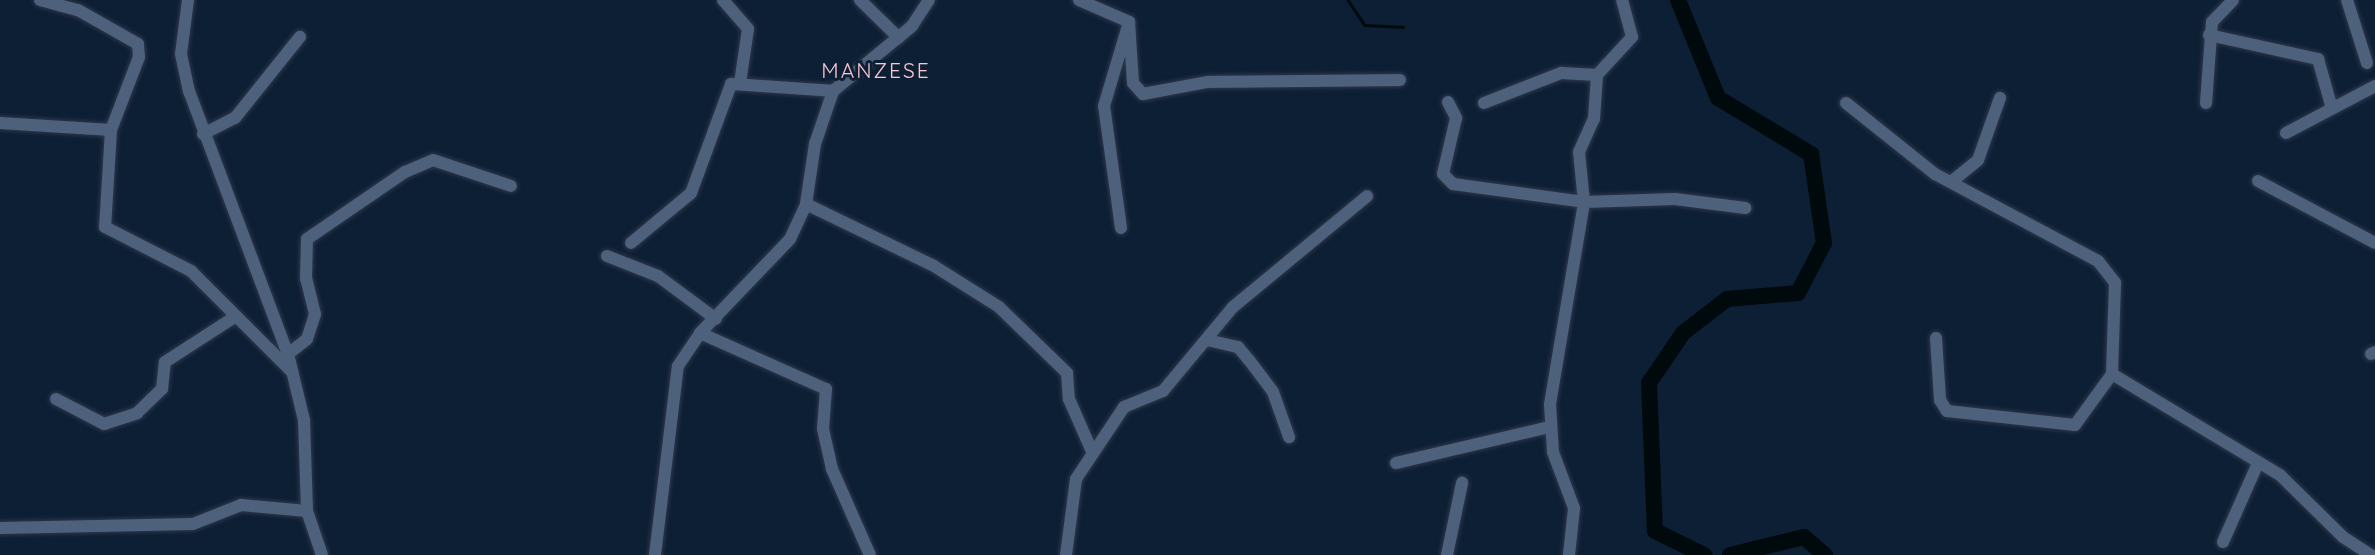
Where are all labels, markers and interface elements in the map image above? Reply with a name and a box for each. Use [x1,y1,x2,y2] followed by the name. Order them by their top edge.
[822,57,930,83] district label: MANZESE

